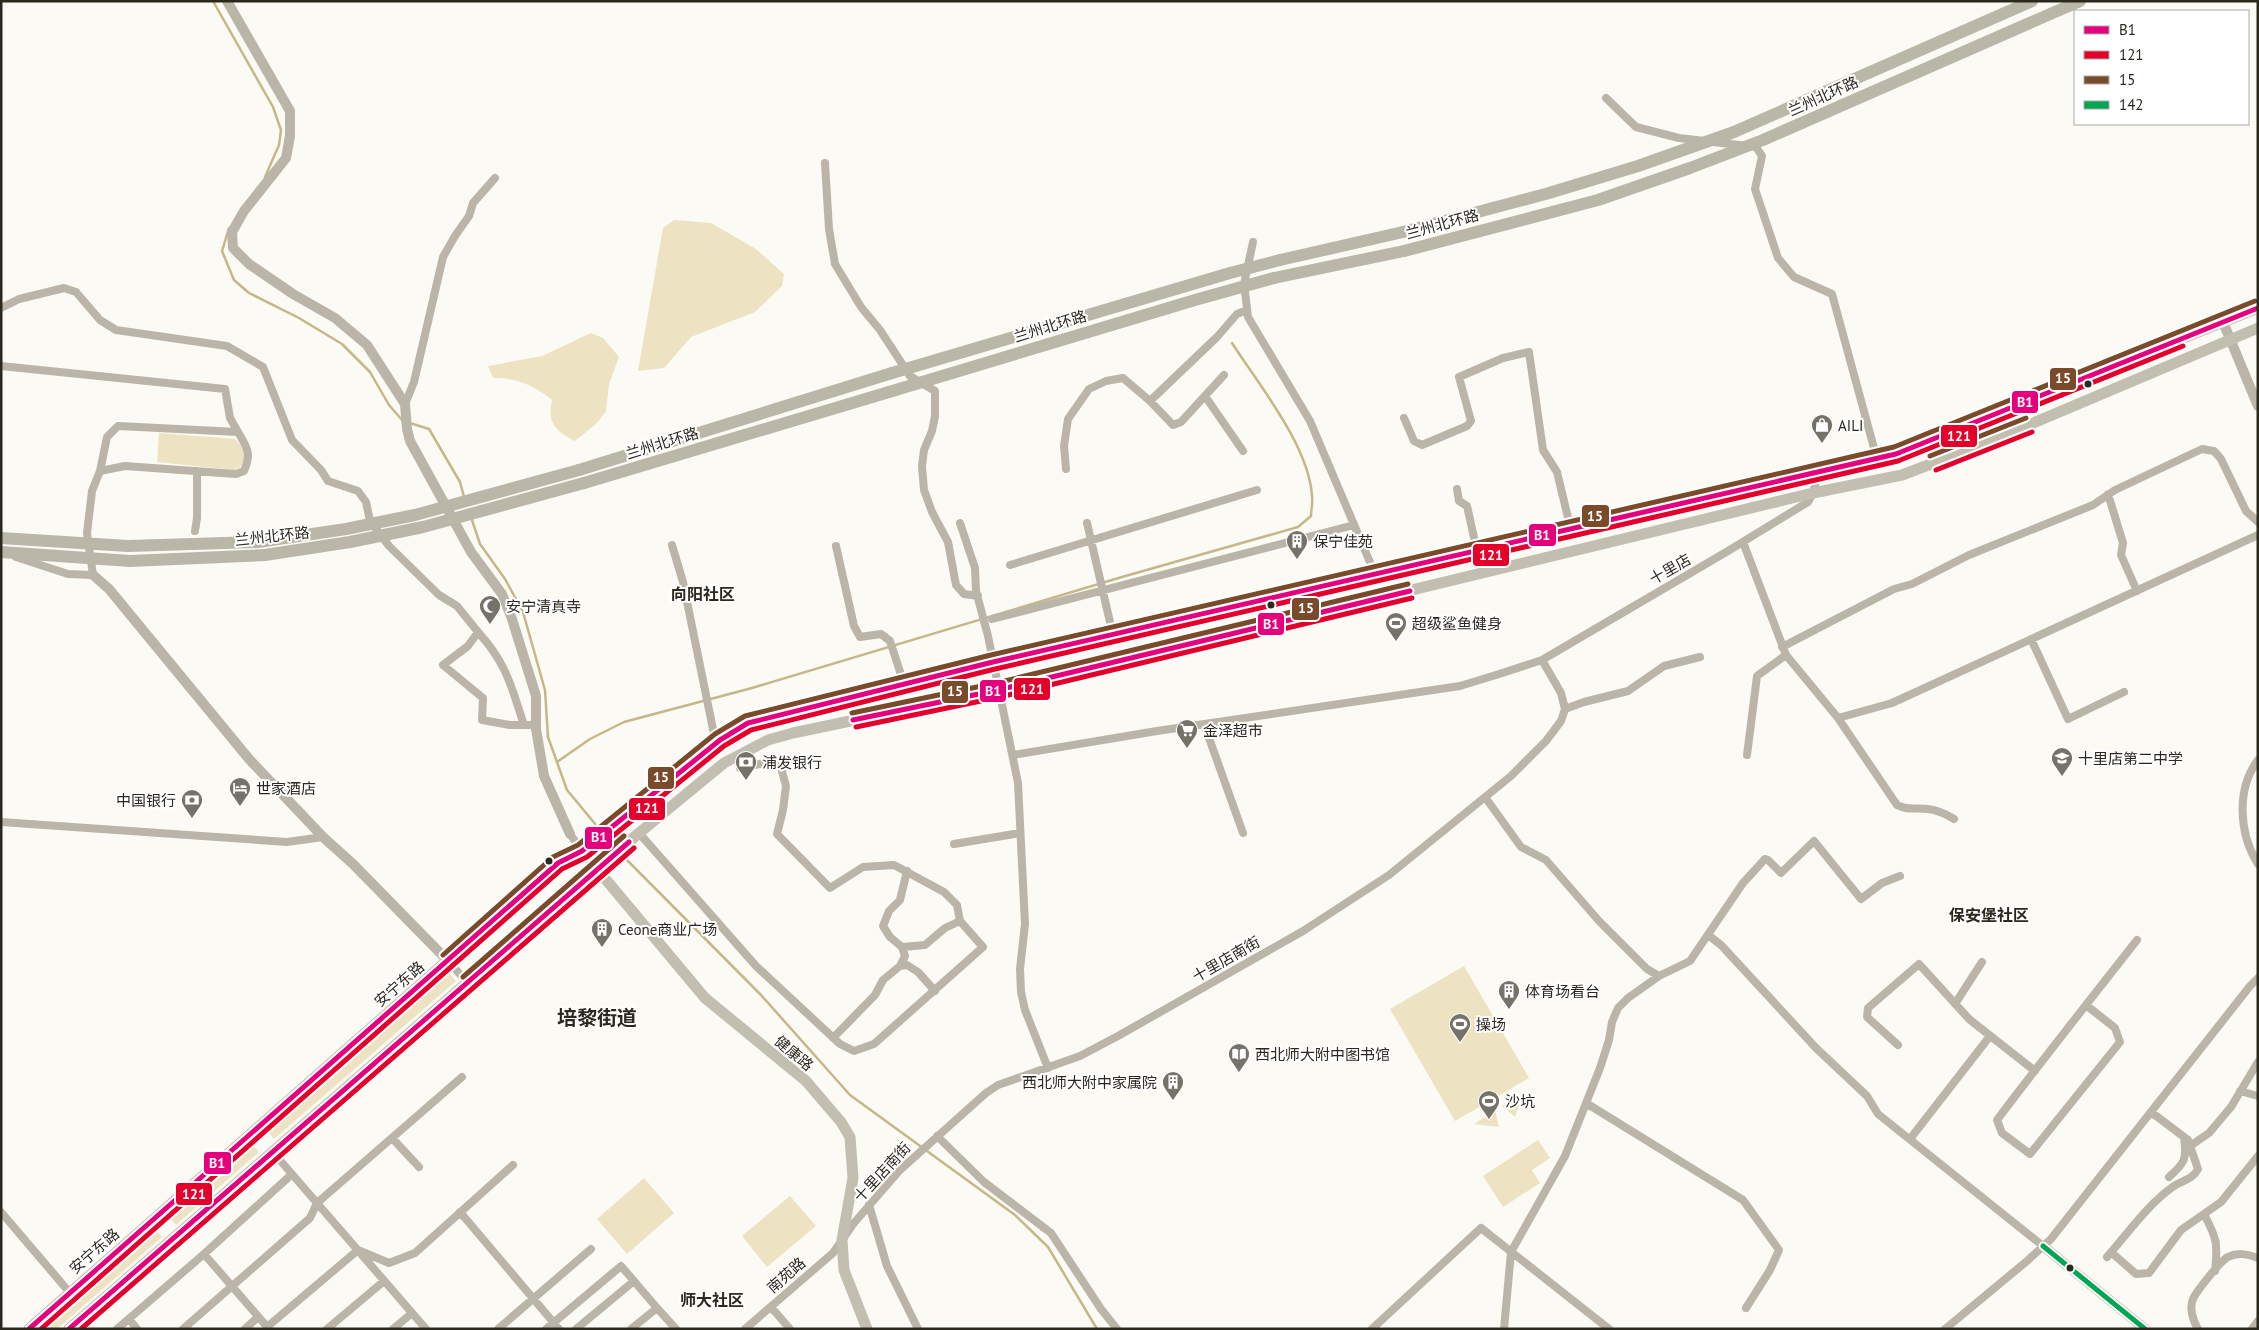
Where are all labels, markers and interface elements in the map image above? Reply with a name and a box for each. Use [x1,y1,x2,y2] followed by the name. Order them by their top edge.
[2074,10,2249,125] legend
[2119,20,2136,39] text: B1
[2119,45,2144,64] text: 121
[2119,70,2135,89] text: 15
[1785,72,1861,120] street label: 兰州北环路
[2119,95,2144,114] text: 142
[1403,205,1481,243] street label: 兰州北环路
[1011,306,1089,346] street label: 兰州北环路
[2049,367,2077,391] line badge: 15
[2055,369,2071,387] text: 15
[2083,379,2093,389] unlabelled marker
[2011,390,2039,414] line badge: B1
[2017,393,2033,411] text: B1
[1810,413,1834,444] shop icon: AILI
[1838,416,1863,435] place label: AILI
[623,423,701,463] street label: 兰州北环路
[1940,424,1978,448] line badge: 121
[1947,427,1971,445] text: 121
[1581,504,1610,528] line badge: 15
[1587,507,1603,525] text: 15
[234,523,310,549] street label: 兰州北环路
[1528,523,1557,547] line badge: B1
[1534,526,1550,544] text: B1
[1285,529,1309,560] building icon: 保宁佳苑
[1313,532,1373,551] place label: 保宁佳苑
[1472,543,1510,567] line badge: 121
[1479,546,1503,564] text: 121
[1646,550,1694,588] street label: 十里店
[671,584,735,604] district label: 向阳社区
[478,594,502,625] mosque icon: 安宁清真寺
[506,597,581,616] place label: 安宁清真寺
[1291,597,1320,621] line badge: 15
[1298,599,1314,617] text: 15
[1266,600,1276,610] unlabelled marker
[1384,611,1408,642] sports icon: 超级鲨鱼健身
[1257,612,1285,636] line badge: B1
[1412,614,1502,633] place label: 超级鲨鱼健身
[1263,615,1279,633] text: B1
[1013,677,1051,701] line badge: 121
[979,679,1007,703] line badge: B1
[941,680,969,704] line badge: 15
[1020,680,1044,698] text: 121
[947,682,963,700] text: 15
[985,682,1001,700] text: B1
[1175,718,1199,749] supermarket icon: 金泽超市
[1203,721,1263,740] place label: 金泽超市
[2050,746,2074,777] school or university icon: 十里店第二中学
[2078,749,2183,768] place label: 十里店第二中学
[734,750,758,781] bank icon: 浦发银行
[762,753,822,772] place label: 浦发银行
[647,766,675,790] line badge: 15
[653,768,669,786] text: 15
[228,776,252,807] hotel icon: 世家酒店
[256,779,316,798] place label: 世家酒店
[180,788,204,819] bank icon: 中国银行
[116,791,176,810] place label: 中国银行
[628,797,666,821] line badge: 121
[635,799,659,817] text: 121
[584,826,613,850] line badge: B1
[591,828,607,846] text: B1
[544,856,554,866] unlabelled marker
[1949,905,2029,925] district label: 保安堡社区
[590,917,614,948] building icon: Ceone商业广场
[618,920,717,939] place label: Ceone商业广场
[1189,932,1263,986] street label: 十里店南街
[370,957,428,1011] street label: 安宁东路
[1497,979,1521,1010] building icon: 体育场看台
[1525,982,1600,1001] place label: 体育场看台
[557,1005,637,1031] district label: 培黎街道
[1448,1012,1472,1043] sports icon: 操场
[1476,1015,1506,1034] place label: 操场
[771,1031,817,1075] street label: 健康路
[1227,1042,1251,1073] library icon: 西北师大附中图书馆
[1255,1045,1390,1064] place label: 西北师大附中图书馆
[1161,1070,1185,1101] building icon: 西北师大附中家属院
[1022,1073,1157,1092] place label: 西北师大附中家属院
[1477,1089,1501,1120] sports icon: 沙坑
[1505,1092,1535,1111] place label: 沙坑
[849,1138,915,1206] street label: 十里店南街
[203,1151,232,1175] line badge: B1
[209,1154,225,1172] text: B1
[175,1182,213,1206] line badge: 121
[182,1185,206,1203] text: 121
[65,1224,123,1278] street label: 安宁东路
[763,1253,809,1297] street label: 南苑路
[2065,1263,2075,1273] unlabelled marker
[680,1290,744,1310] district label: 师大社区

